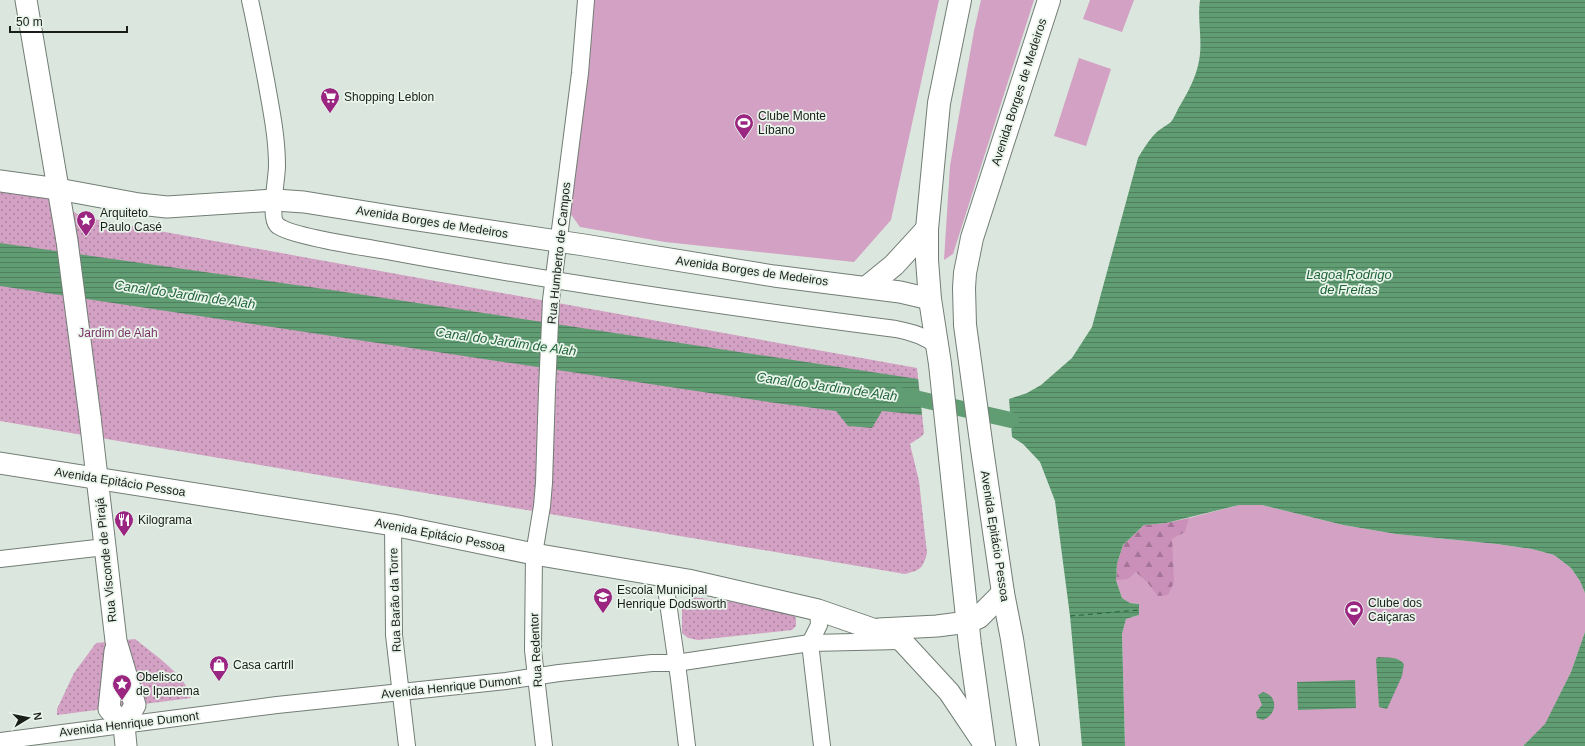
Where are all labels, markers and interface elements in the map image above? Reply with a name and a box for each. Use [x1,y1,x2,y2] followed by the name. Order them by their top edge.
[10,8,127,34] scale bar
[16,15,43,29] text: 50 m
[989,17,1049,167] street label: Avenida Borges de Medeiros
[319,86,341,114] supermarket icon: Shopping Leblon
[344,90,434,104] place label: Shopping Leblon
[758,109,826,137] place label: Clube Monte Líbano
[733,112,755,140] sports icon: Clube Monte Líbano
[545,181,573,325] street label: Rua Humberto de Campos
[355,203,509,241] street label: Avenida Borges de Medeiros
[100,206,162,234] place label: Arquiteto Paulo Casé
[75,209,97,237] place icon: Arquiteto Paulo Casé
[675,253,829,289] street label: Avenida Borges de Medeiros
[1306,267,1392,297] water label: Lagoa Rodrigo de Freitas
[114,277,256,312] water label: Canal do Jardim de Alah
[435,324,577,359] water label: Canal do Jardim de Alah
[78,326,158,340] park label: Jardim de Alah
[756,369,898,404] water label: Canal do Jardim de Alah
[53,465,187,499] street label: Avenida Epitácio Pessoa
[978,469,1012,603] street label: Avenida Epitácio Pessoa
[92,497,120,623] street label: Rua Visconde de Pirajá
[113,509,135,537] restaurant icon: Kilograma
[138,513,192,527] place label: Kilograma
[374,515,507,555] street label: Avenida Epitácio Pessoa
[386,547,404,652] street label: Rua Barão da Torre
[617,583,726,611] place label: Escola Municipal Henrique Dodsworth
[592,586,614,614] school or university icon: Escola Municipal Henrique Dodsworth
[1368,596,1422,624] place label: Clube dos Caiçaras
[1343,599,1365,627] sports icon: Clube dos Caiçaras
[527,612,545,688] street label: Rua Redentor
[208,654,230,682] shop icon: Casa cartrll
[233,658,294,672] place label: Casa cartrll
[136,670,200,698] place label: Obelisco de Ipanema
[111,673,133,701] place icon: Obelisco de Ipanema
[380,673,522,701] street label: Avenida Henrique Dumont
[8,698,48,738] north arrow
[58,708,200,740] street label: Avenida Henrique Dumont
[31,711,44,721] text: N

